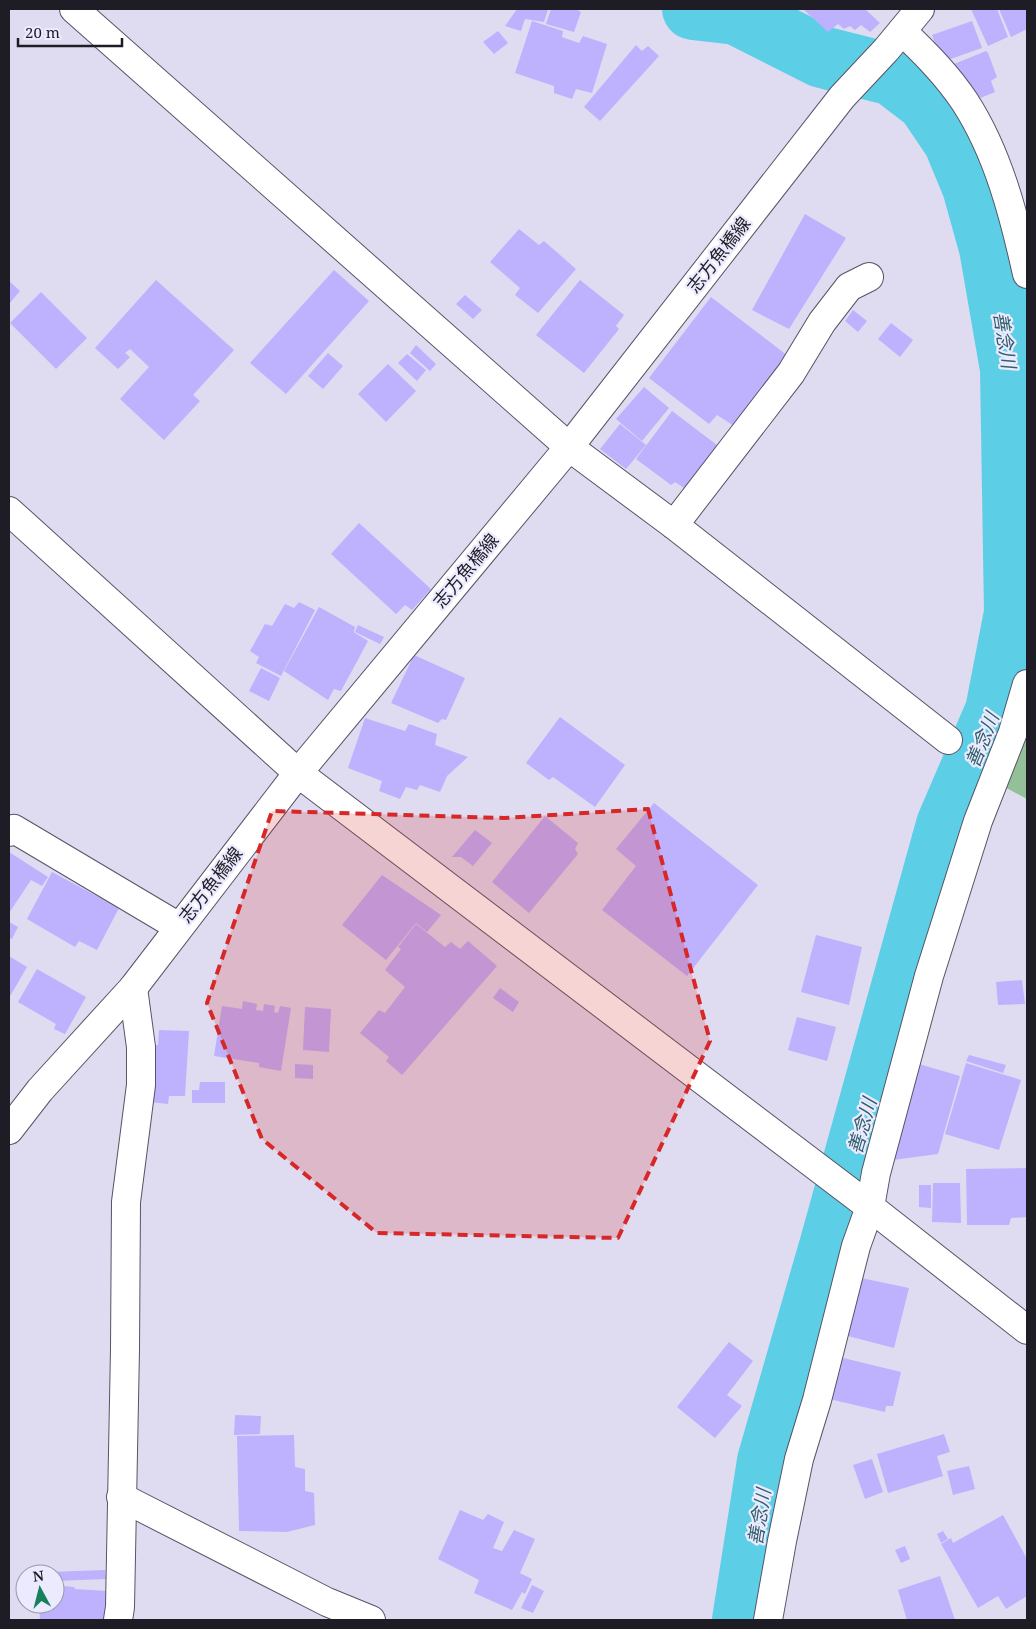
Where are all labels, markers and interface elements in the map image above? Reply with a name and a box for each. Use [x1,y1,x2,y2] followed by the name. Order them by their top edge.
[18,15,121,47] scale bar
[25,22,60,42] text: 20 m
[681,212,755,297] street label: 志方魚橋線
[988,310,1023,372] water label: 善念川
[427,528,503,613] street label: 志方魚橋線
[959,707,1005,771] water label: 善念川
[173,842,247,927] street label: 志方魚橋線
[842,1093,883,1157] water label: 善念川
[742,1485,777,1547] water label: 善念川
[15,1564,65,1614] north arrow
[32,1565,45,1586] text: N

